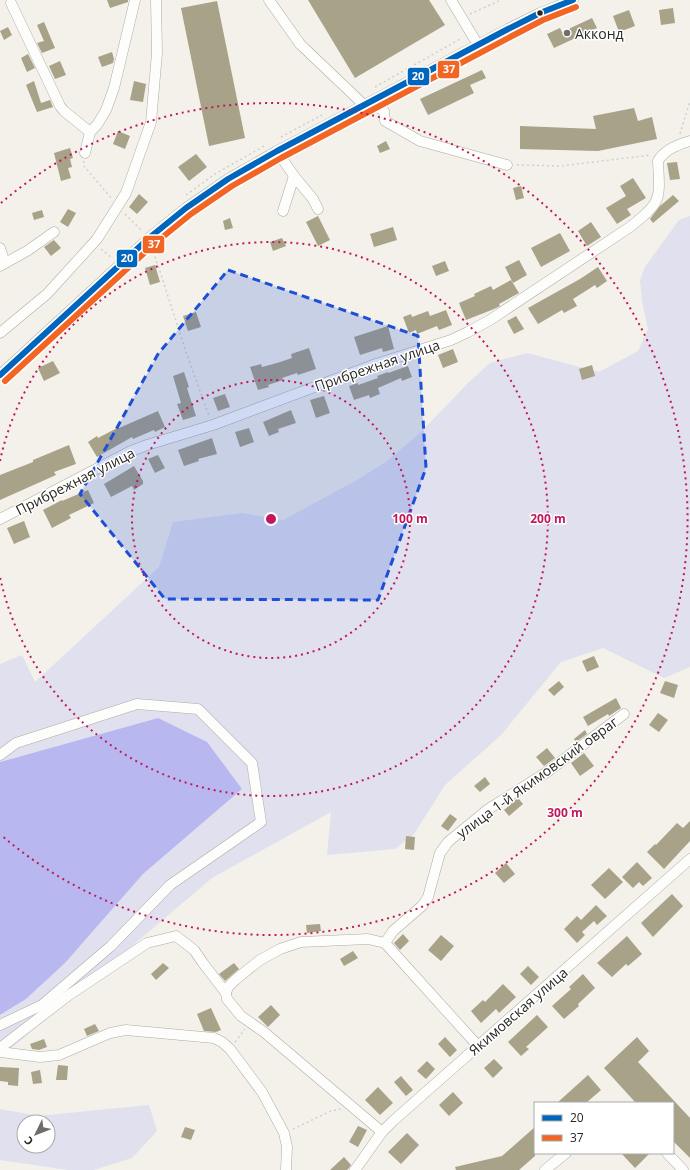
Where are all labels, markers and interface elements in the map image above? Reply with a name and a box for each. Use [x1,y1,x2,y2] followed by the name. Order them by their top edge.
[535,8,545,18] unlabelled marker
[575,24,624,43] place label: Акконд
[562,28,572,38] marker: Акконд
[437,60,460,79] line badge: 37
[443,61,455,76] text: 37
[407,67,430,86] line badge: 20
[412,68,424,83] text: 20
[142,235,165,254] line badge: 37
[148,236,160,251] text: 37
[116,249,138,268] line badge: 20
[121,250,133,265] text: 20
[312,335,442,395] street label: Прибрежная улица
[12,443,138,519] street label: Прибрежная улица
[392,510,428,527] text: 100 m
[530,510,566,527] text: 200 m
[264,512,278,526] centre of rings
[452,712,622,842] street label: улица 1-й Якимовский овраг
[547,804,583,821] text: 300 m
[464,963,572,1059] street label: Якимовская улица
[534,1102,674,1154] legend
[570,1109,584,1126] text: 20
[16,1114,56,1154] north arrow
[570,1129,584,1146] text: 37
[20,1133,36,1149] text: С

